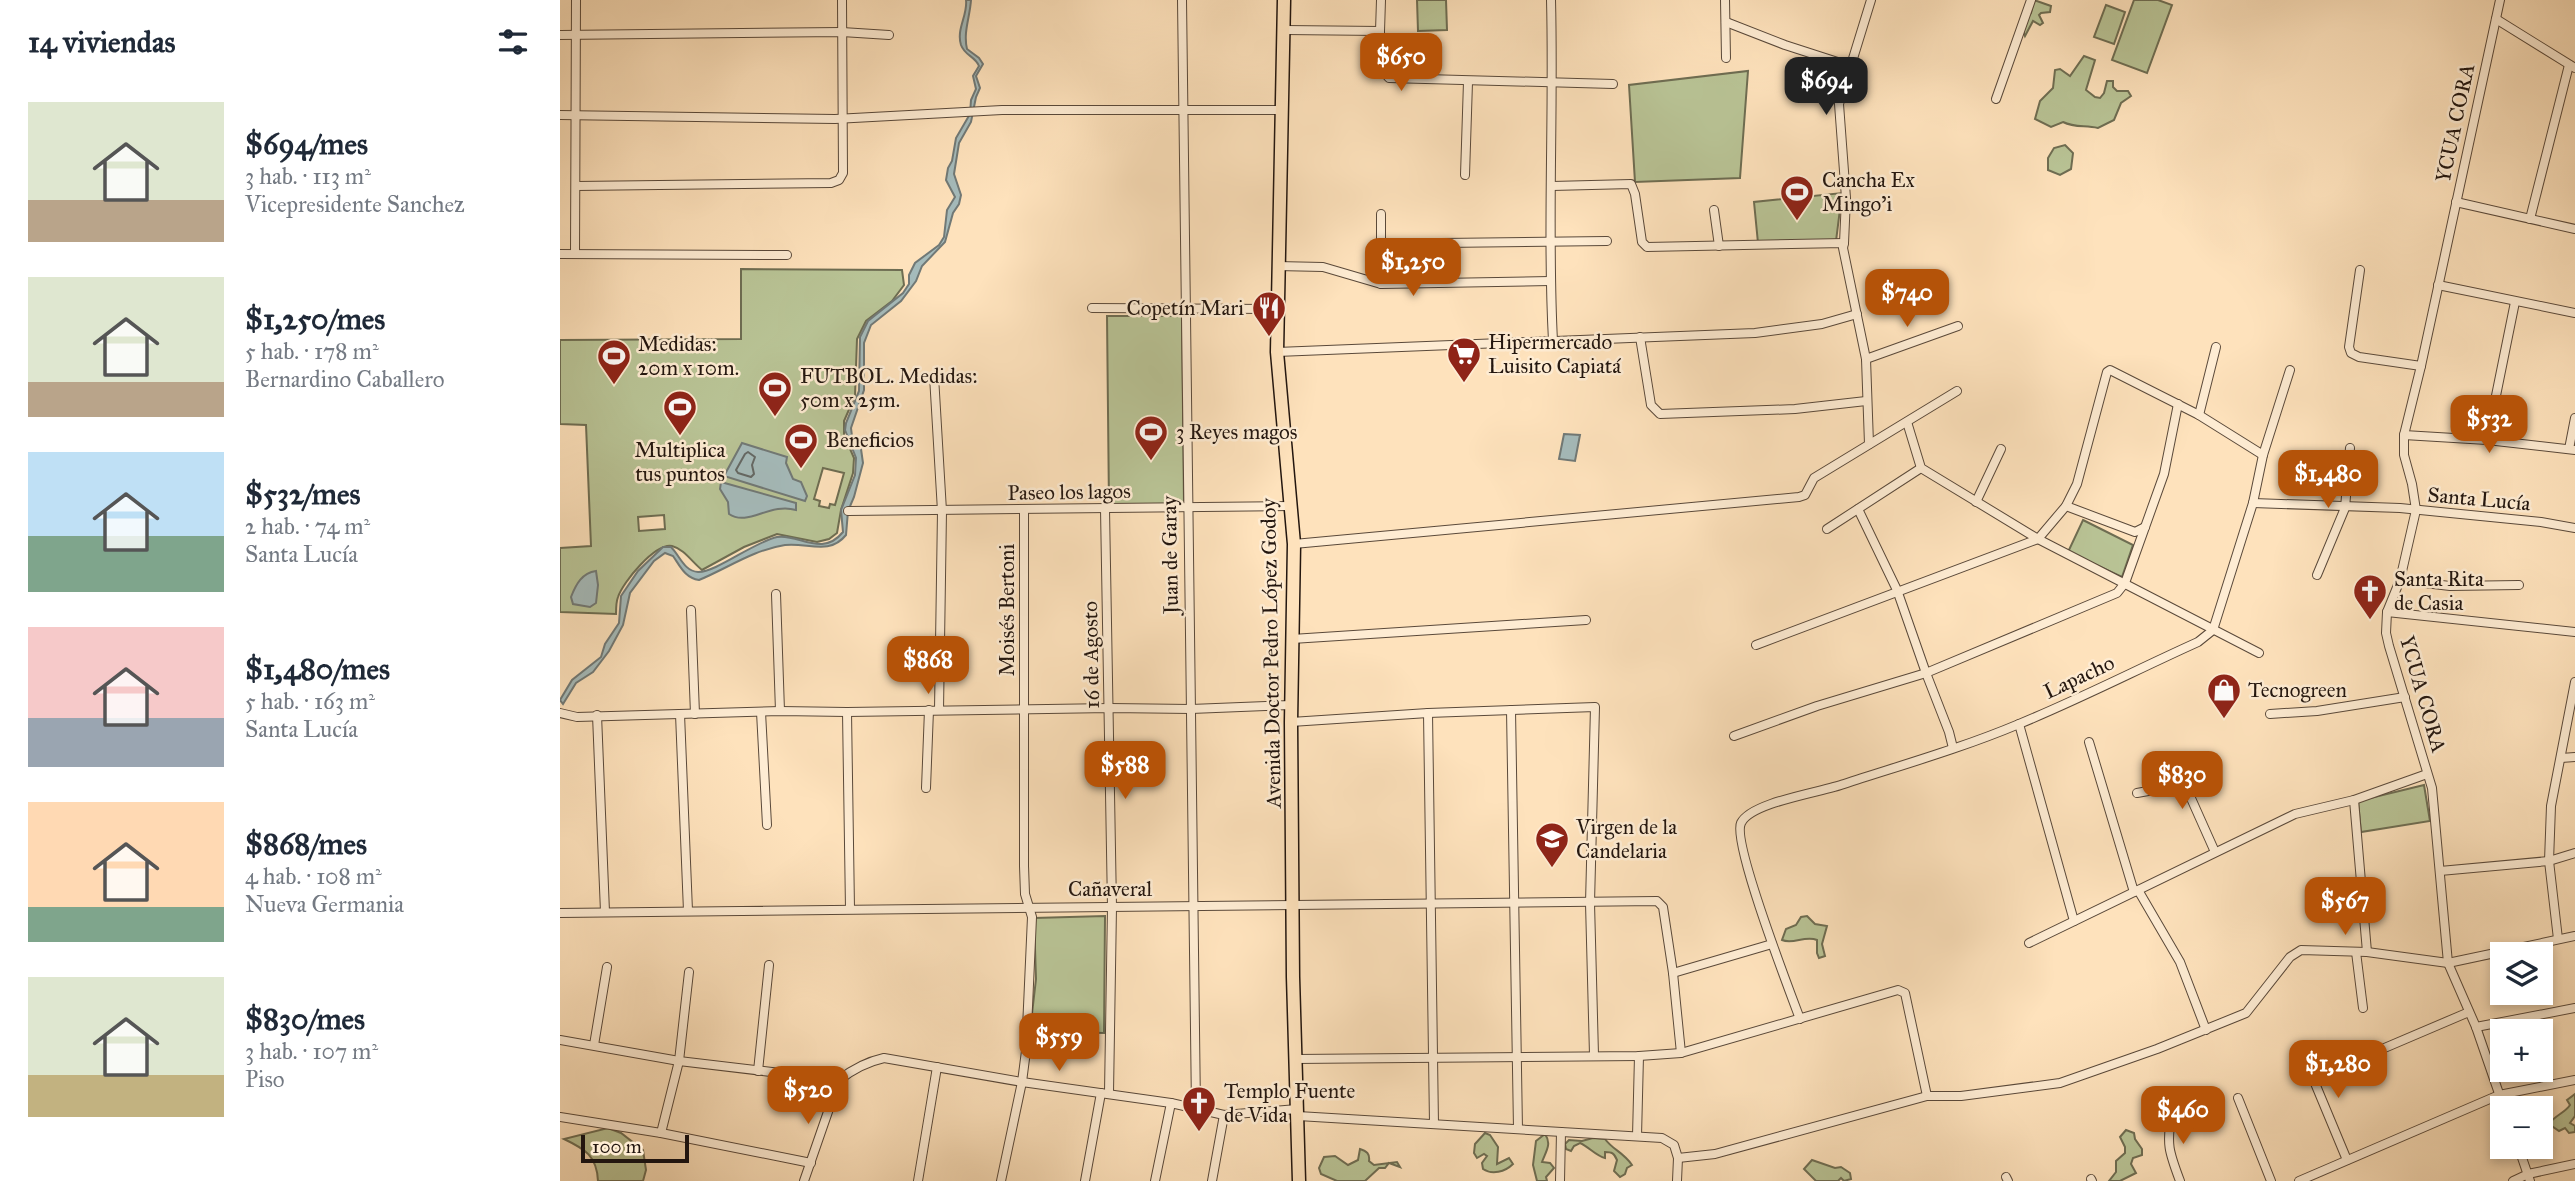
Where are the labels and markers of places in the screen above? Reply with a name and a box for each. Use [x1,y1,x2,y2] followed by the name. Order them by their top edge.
[1360,34,1442,93] pin: $650
[1785,58,1867,117] pin: $694
[1822,167,1916,217] place label: Cancha Ex Mingo'i
[1778,173,1816,222] sports icon: Cancha Ex Mingo'i
[1356,238,1470,298] pin: $1,250
[1866,270,1948,329] pin: $740
[1250,289,1288,338] restaurant icon: Copetín Mari
[1126,295,1244,321] place label: Copetín Mari
[1488,329,1621,379] place label: Hipermercado Luisito Capiatá
[638,331,739,381] place label: Medidas: 20m x 10m.
[1445,335,1483,384] supermarket icon: Hipermercado Luisito Capiatá
[595,337,633,386] sports icon: Medidas: 20m x 10m.
[800,363,978,413] place label: FUTBOL. Medidas: 50m x 25m.
[756,369,794,418] sports icon: FUTBOL. Medidas: 50m x 25m.
[661,388,699,437] sports icon: Multiplica tus puntos
[2448,396,2530,455] pin: $532
[1132,413,1170,462] sports icon: 3 Reyes magos
[1176,419,1297,445] place label: 3 Reyes magos
[782,421,820,470] sports icon: Beneficios
[826,427,914,453] place label: Beneficios
[635,437,726,487] place label: Multiplica tus puntos
[2271,450,2385,510] pin: $1,480
[2394,566,2484,616] place label: Santa Rita de Casia
[2351,572,2389,621] church icon: Santa Rita de Casia
[887,636,969,696] pin: $868
[2205,671,2243,720] shop icon: Tecnogreen
[2248,677,2347,703] place label: Tecnogreen
[1084,742,1166,801] pin: $588
[2141,752,2223,811] pin: $830
[1575,814,1677,864] place label: Virgen de la Candelaria
[1533,820,1571,869] school or university icon: Virgen de la Candelaria
[2304,878,2386,937] pin: $567
[1018,1014,1100,1073] pin: $559
[2281,1040,2395,1100] pin: $1,280
[767,1066,849,1126] pin: $520
[1224,1078,1355,1128] place label: Templo Fuente de Vida
[1180,1084,1218,1133] church icon: Templo Fuente de Vida
[2142,1086,2224,1146] pin: $460

